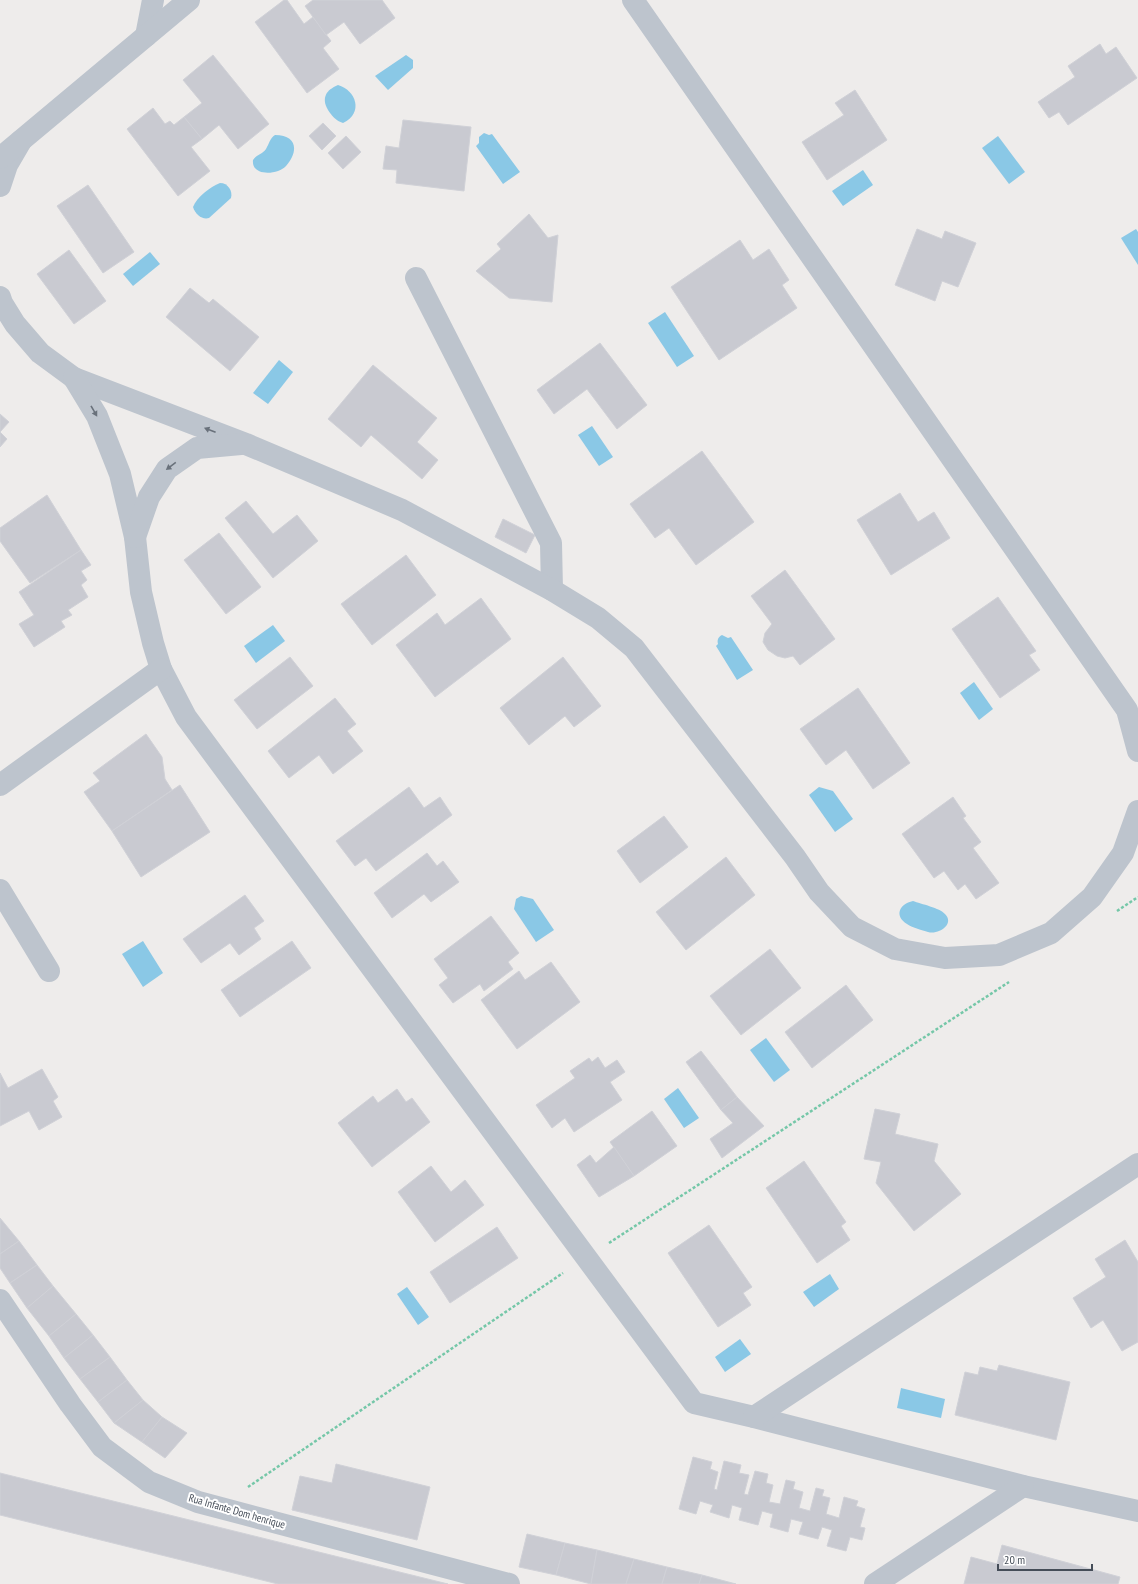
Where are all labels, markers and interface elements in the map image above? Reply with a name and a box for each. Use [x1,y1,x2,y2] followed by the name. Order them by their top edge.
[90,405,97,417] one-way arrow
[203,426,215,432] one-way arrow
[165,462,176,470] one-way arrow
[187,1491,287,1532] street label: Rua Infante Dom henrique
[998,1546,1092,1572] scale bar
[1004,1552,1025,1567] text: 20 m

